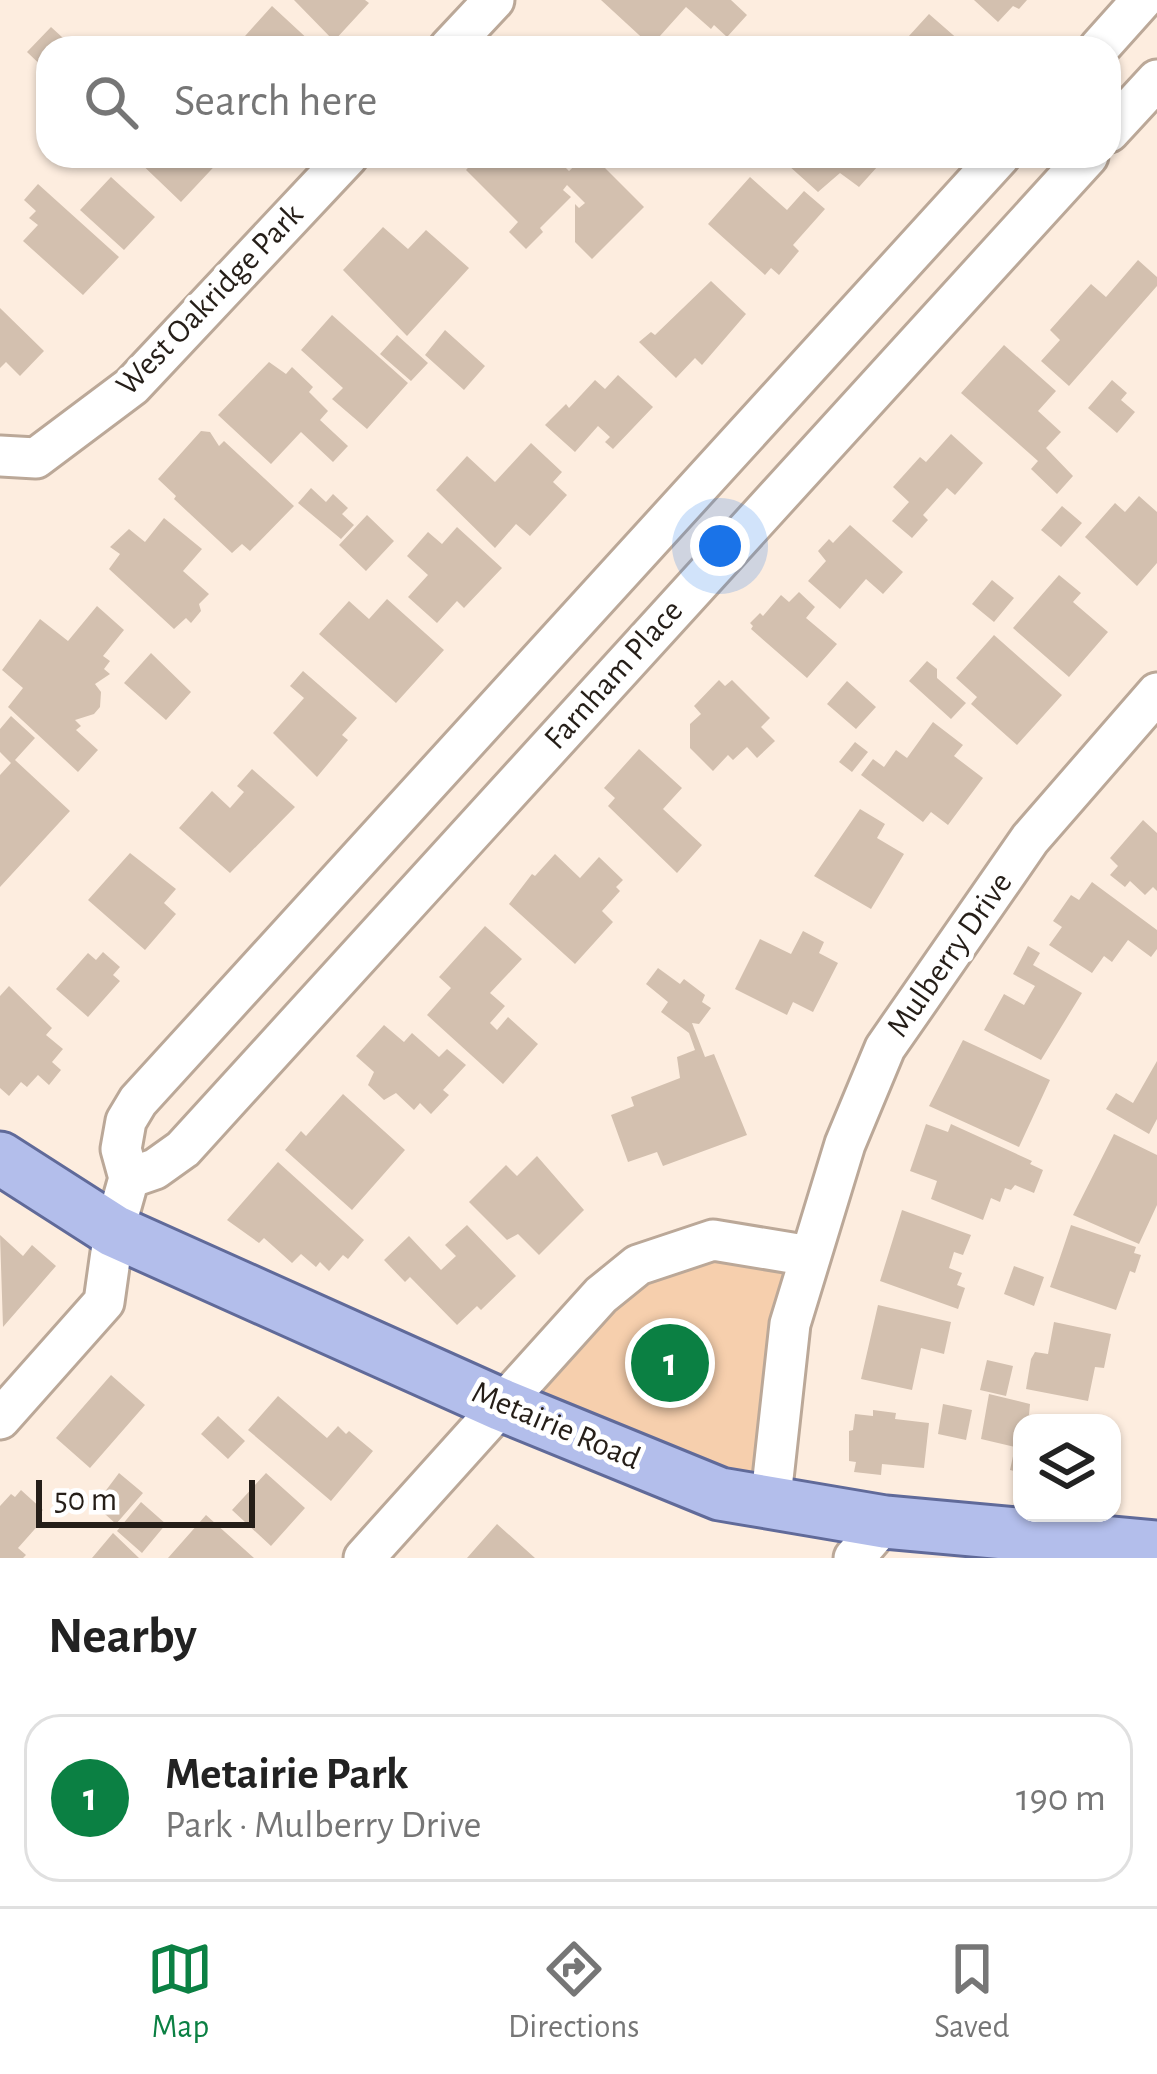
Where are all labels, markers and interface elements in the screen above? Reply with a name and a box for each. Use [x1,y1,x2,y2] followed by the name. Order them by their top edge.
[36,36,1121,168] search box
[78,69,144,135] icon: search
[174,79,377,124] text: Search here
[111,198,309,402] street label: West Oakridge Park
[690,516,750,576] your location
[539,594,689,756] street label: Farnham Place
[881,867,1019,1043] street label: Mulberry Drive
[631,1318,709,1408] pin: 1
[467,1376,645,1476] street label: Metairie Road
[1013,1414,1121,1522] map controls
[1013,1414,1121,1522] button: layers
[36,1474,255,1527] scale bar
[54,1484,117,1517] text: 50 m
[48,1611,197,1662] text: Nearby
[165,1752,408,1797] text: Metairie Park
[83,1779,97,1818] text: 1
[1016,1779,1106,1818] text: 190 m
[165,1806,482,1845] text: Park · Mulberry Drive
[147,1936,213,2048] tab: Map
[508,1936,639,2048] tab: Directions
[934,1936,1010,2048] tab: Saved

